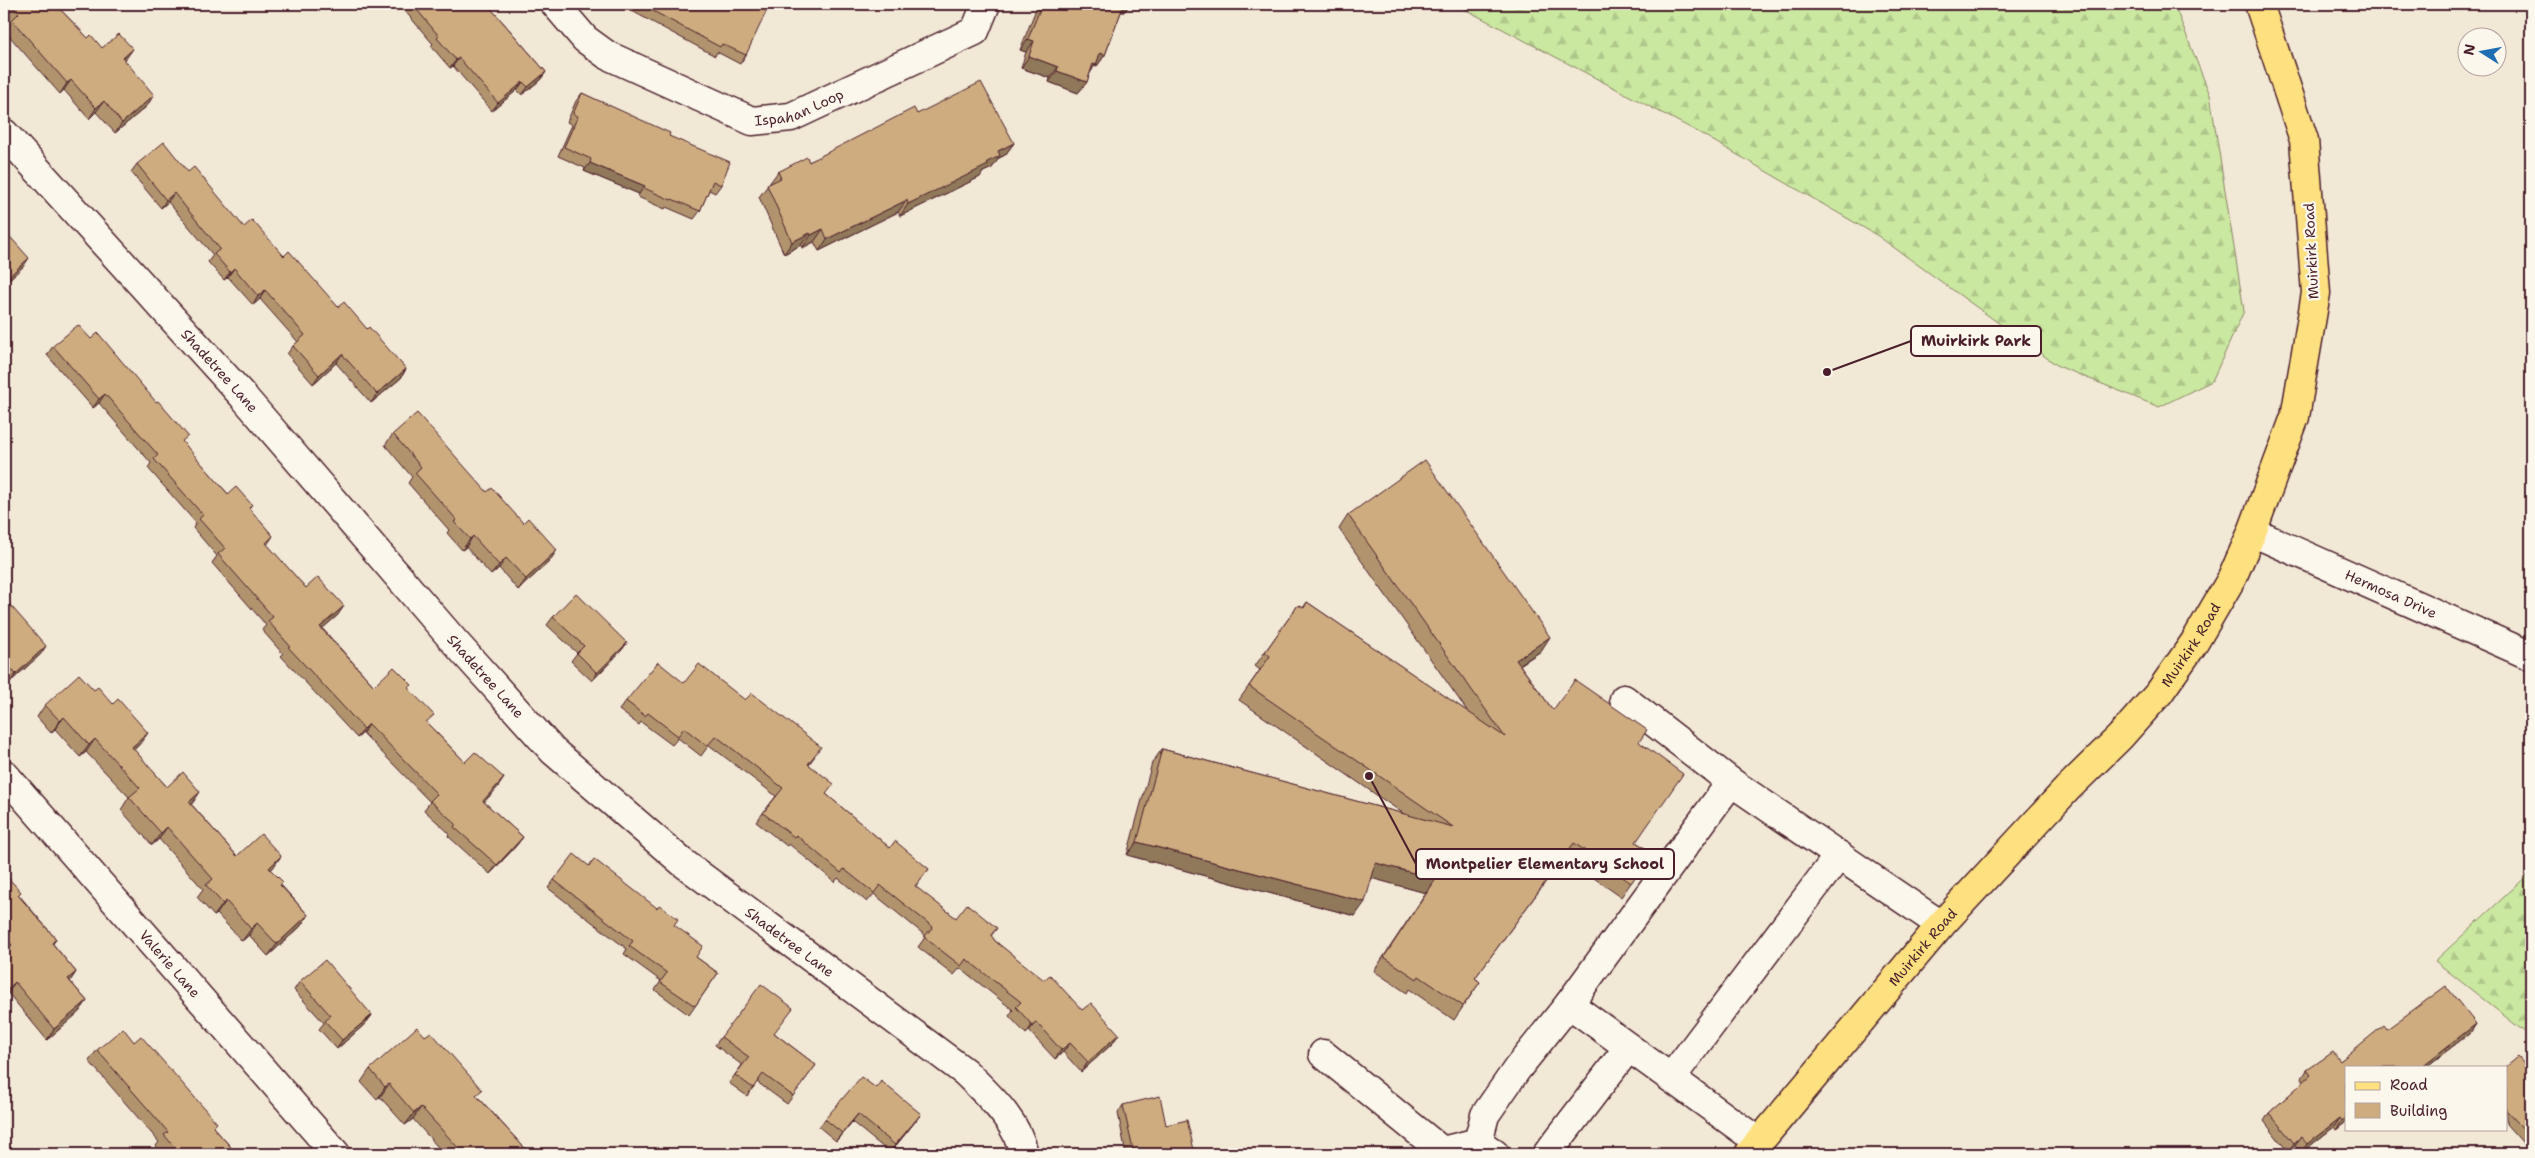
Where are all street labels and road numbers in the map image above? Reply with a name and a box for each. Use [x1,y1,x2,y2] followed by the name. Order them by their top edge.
[754,85,847,130] street label: Ispahan Loop
[2299,202,2323,300] street label: Muirkirk Road
[177,325,262,416] street label: Shadetree Lane
[2342,565,2440,622] street label: Hermosa Drive
[2157,599,2225,690] street label: Muirkirk Road
[443,631,528,722] street label: Shadetree Lane
[742,903,838,981] street label: Shadetree Lane
[1885,904,1961,990] street label: Muirkirk Road
[135,926,204,1001] street label: Valerie Lane

